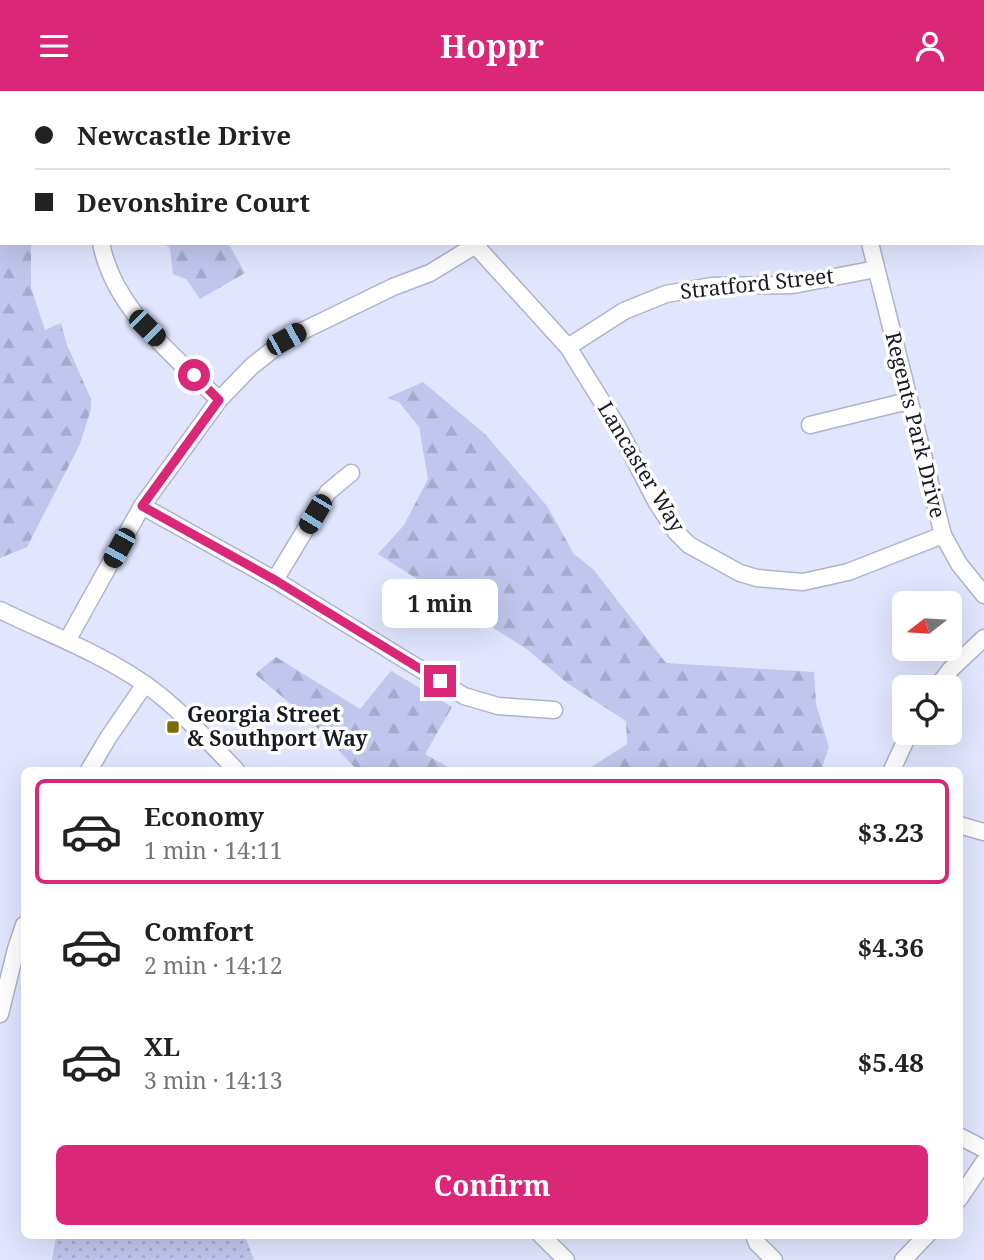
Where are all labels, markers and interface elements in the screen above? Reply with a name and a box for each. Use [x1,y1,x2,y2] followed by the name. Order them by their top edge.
[440,24,544,67] text: Hoppr
[35,27,73,65] icon: menu
[911,27,949,65] icon: person
[77,117,291,153] text: Newcastle Drive
[77,184,310,220] text: Devonshire Court
[679,261,835,305] street label: Stratford Street
[125,306,170,350] car
[263,320,310,358] car
[879,329,953,521] street label: Regents Park Drive
[178,359,210,391] route start
[592,396,692,537] street label: Lancaster Way
[296,491,335,537] car
[100,525,139,571] car
[382,580,498,629] callout: 1 min
[407,587,473,619] text: 1 min
[892,591,962,661] north arrow
[892,591,962,745] map controls
[424,665,456,697] route end
[892,675,962,745] button: locate
[187,700,368,752] place label: Georgia Street & Southport Way
[165,719,181,735] marker: Georgia Street & Southport Way
[144,798,264,834] text: Economy
[60,800,123,863] icon: car
[858,814,924,850] text: $3.23
[144,834,282,866] text: 1 min · 14:11
[144,913,254,949] text: Comfort
[60,915,123,978] icon: car
[858,929,924,965] text: $4.36
[144,949,282,981] text: 2 min · 14:12
[144,1028,180,1064] text: XL
[60,1030,123,1093] icon: car
[858,1044,924,1080] text: $5.48
[144,1064,282,1096] text: 3 min · 14:13
[56,1145,928,1225] button: Confirm

